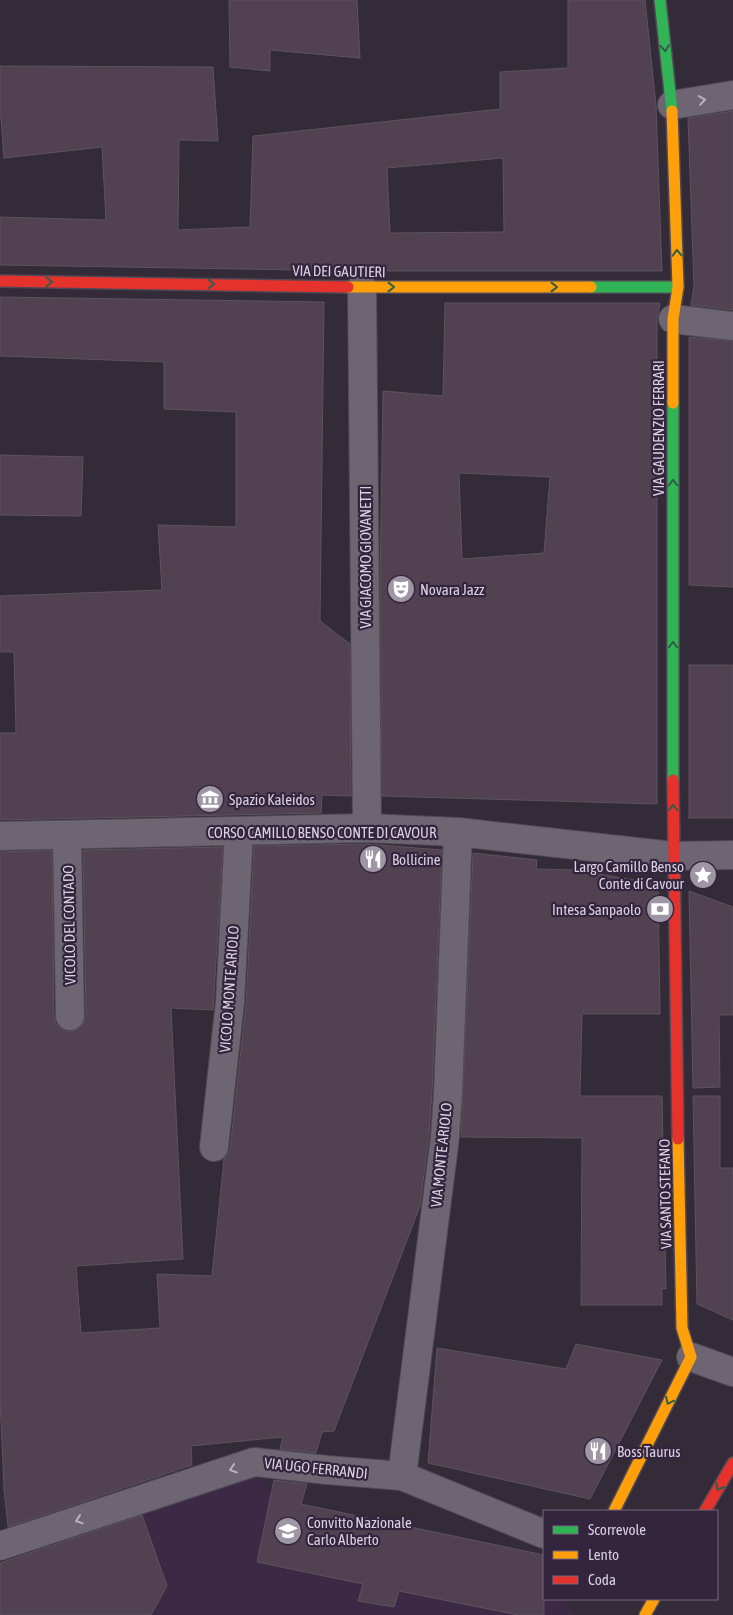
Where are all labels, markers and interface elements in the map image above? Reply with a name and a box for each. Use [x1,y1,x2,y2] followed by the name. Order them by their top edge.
[659,45,670,53] one-way arrow
[698,95,707,105] one-way arrow
[671,249,682,257] one-way arrow
[292,262,386,280] street label: VIA DEI GAUTIERI
[45,277,53,287] one-way arrow
[208,279,215,289] one-way arrow
[388,282,395,292] one-way arrow
[550,282,558,292] one-way arrow
[650,360,667,496] street label: VIA GAUDENZIO FERRARI
[668,478,678,486] one-way arrow
[357,486,374,628] street label: VIA GIACOMO GIOVANETTI
[386,574,416,604] theatre icon: Novara Jazz
[420,581,485,598] place label: Novara Jazz
[668,641,678,648] one-way arrow
[195,784,225,814] museum icon: Spazio Kaleidos
[229,791,315,808] place label: Spazio Kaleidos
[668,803,678,811] one-way arrow
[208,824,437,841] street label: CORSO CAMILLO BENSO CONTE DI CAVOUR
[358,844,388,874] restaurant icon: Bollicine
[392,851,441,868] place label: Bollicine
[574,858,685,892] place label: Largo Camillo Benso Conte di Cavour
[688,860,718,890] place icon: Largo Camillo Benso Conte di Cavour
[59,865,79,985] street label: VICOLO DEL CONTADO
[645,894,675,924] bank icon: Intesa Sanpaolo
[552,901,641,918] place label: Intesa Sanpaolo
[216,925,242,1053] street label: VICOLO MONTE ARIOLO
[427,1102,455,1208] street label: VIA MONTE ARIOLO
[656,1139,674,1249] street label: VIA SANTO STEFANO
[665,1396,675,1405] one-way arrow
[583,1436,613,1466] restaurant icon: Boss Taurus
[617,1443,681,1460] place label: Boss Taurus
[263,1454,369,1482] street label: VIA UGO FERRANDI
[229,1463,237,1473] one-way arrow
[715,1482,725,1491] one-way arrow
[543,1510,718,1600] legend
[75,1514,83,1524] one-way arrow
[307,1514,412,1548] place label: Convitto Nazionale Carlo Alberto
[273,1516,303,1546] school or university icon: Convitto Nazionale Carlo Alberto
[588,1521,646,1538] text: Scorrevole
[588,1546,619,1563] text: Lento
[588,1571,616,1588] text: Coda

